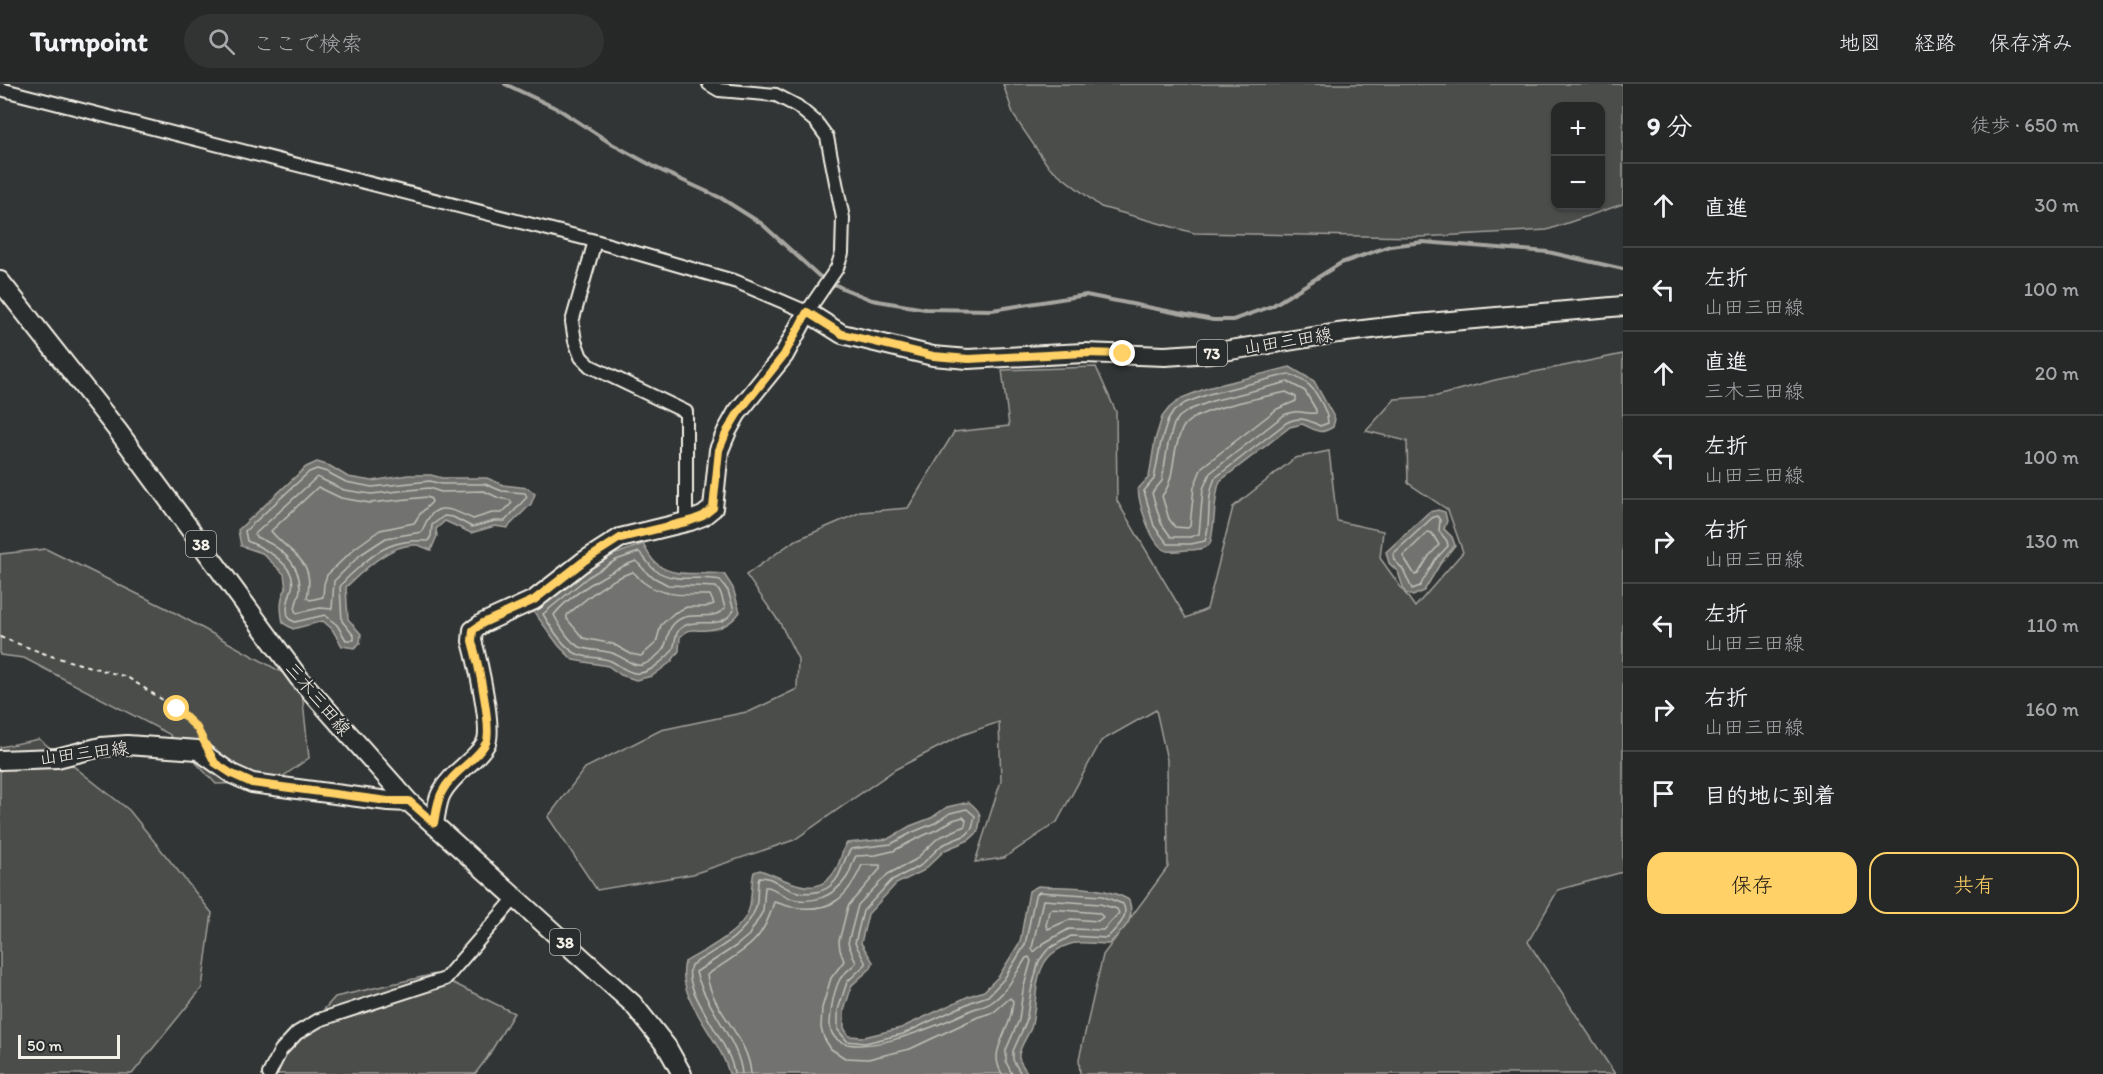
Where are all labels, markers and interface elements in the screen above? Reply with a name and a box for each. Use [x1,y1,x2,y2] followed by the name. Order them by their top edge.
[184,14,604,68] search box
[30,24,148,58] text: Turnpoint
[205,25,238,58] icon: search
[253,30,363,57] text: ここで検索
[1839,30,1881,55] text: 地図
[1914,30,1956,55] text: 経路
[1989,30,2073,55] text: 保存済み
[1551,102,1605,210] map controls
[1551,102,1605,156] button: +
[1647,110,1692,142] text: 9 分
[1970,113,2079,137] text: 徒歩 · 650 m
[1551,156,1605,210] button: −
[1647,189,1680,222] icon: ahead
[2034,193,2079,217] text: 30 m
[1704,194,1748,221] text: 直進
[1704,264,1748,291] text: 左折
[1647,273,1680,306] icon: left
[2024,277,2079,301] text: 100 m
[1704,295,1804,319] text: 山田三田線
[1242,323,1334,359] street label: 山田三田線
[1109,340,1135,366] route end
[1197,340,1227,366] road number: 73
[1704,348,1748,375] text: 直進
[1647,357,1680,390] icon: ahead
[2035,361,2079,385] text: 20 m
[1704,379,1804,403] text: 三木三田線
[1704,432,1748,459] text: 左折
[1647,441,1680,474] icon: left
[2024,445,2079,469] text: 100 m
[1704,463,1804,487] text: 山田三田線
[1704,516,1748,543] text: 右折
[1647,525,1680,558] icon: right
[2025,529,2079,553] text: 130 m
[186,531,216,557] road number: 38
[1704,547,1804,571] text: 山田三田線
[1704,600,1748,627] text: 左折
[1647,609,1680,642] icon: left
[2027,613,2079,637] text: 110 m
[1704,631,1804,655] text: 山田三田線
[281,657,355,741] street label: 三木三田線
[1704,684,1748,711] text: 右折
[1647,693,1680,726] icon: right
[163,695,189,721] route start
[2026,697,2079,721] text: 160 m
[1704,715,1804,739] text: 山田三田線
[38,737,130,769] street label: 山田三田線
[1647,777,1680,810] icon: arrive
[1704,782,1836,809] text: 目的地に到着
[1647,852,1857,914] button: 保存
[1869,852,2079,914] button: 共有
[550,929,580,955] road number: 38
[18,1032,120,1060] scale bar
[27,1036,62,1055] text: 50 m

